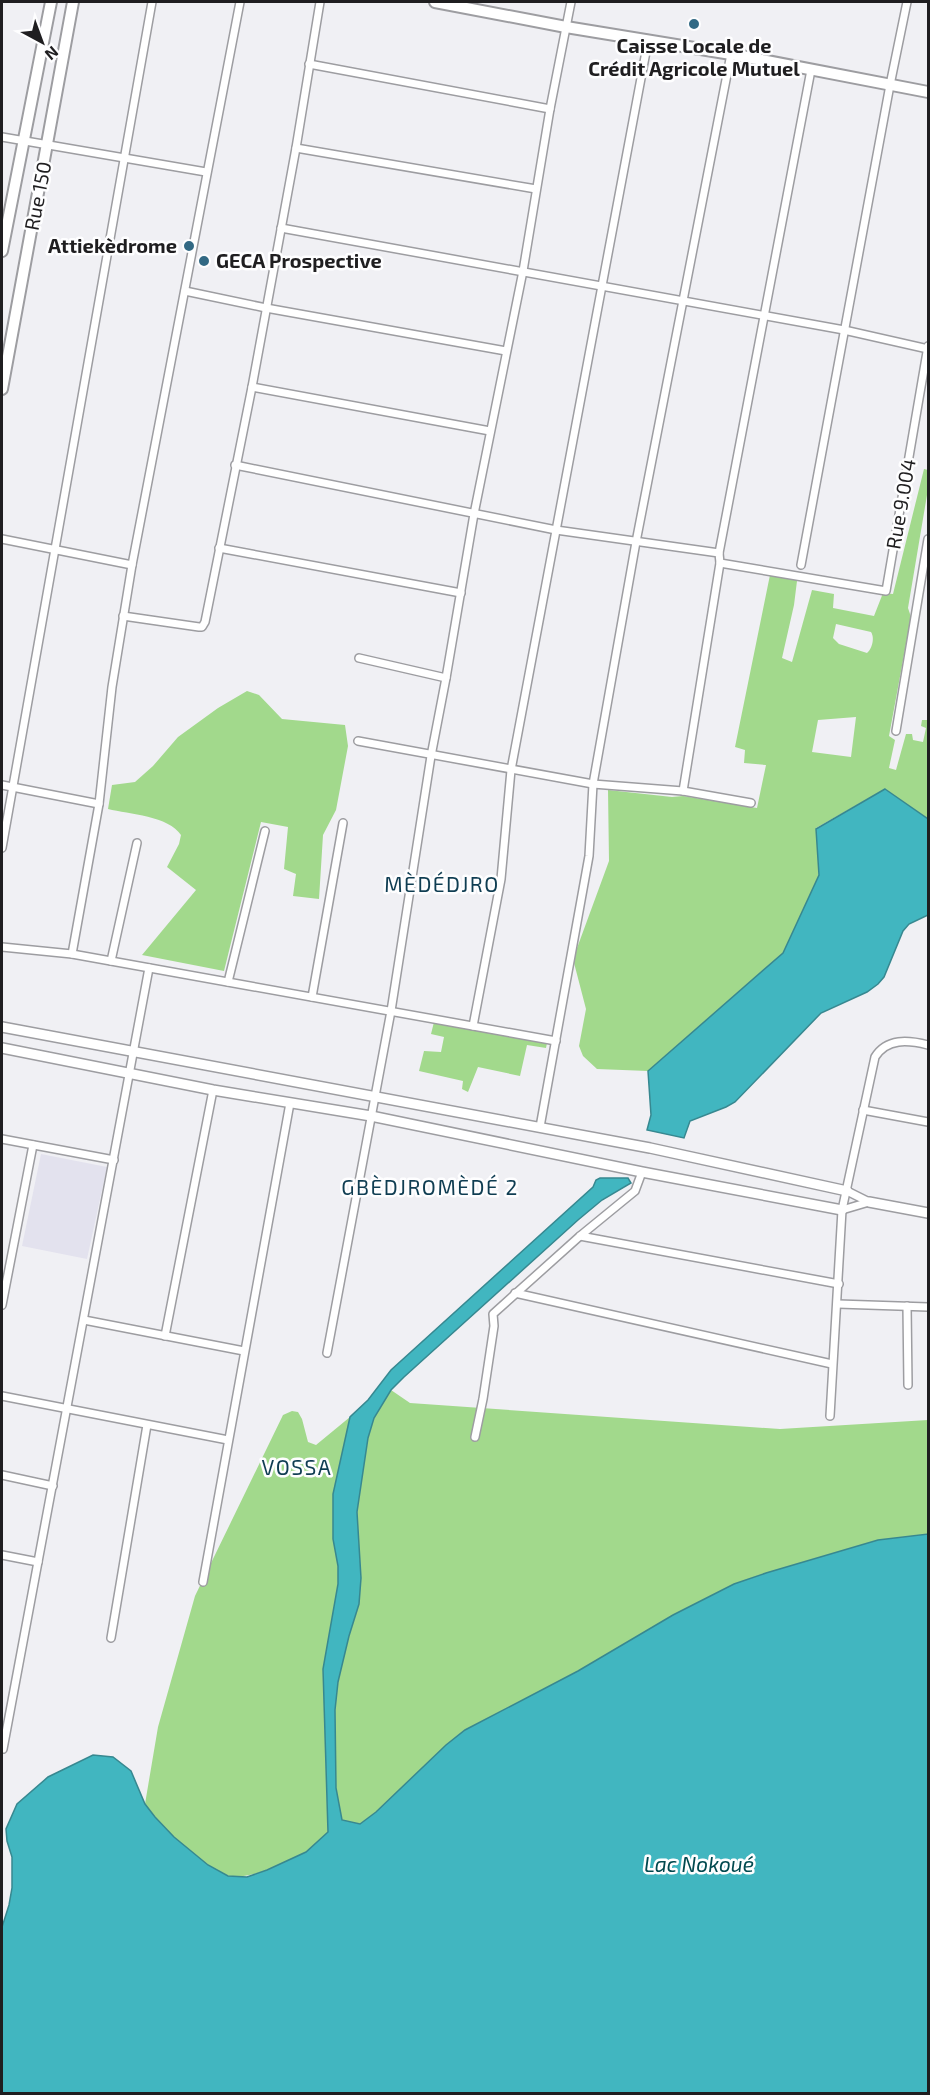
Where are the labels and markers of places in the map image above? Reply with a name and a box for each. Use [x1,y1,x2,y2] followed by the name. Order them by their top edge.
[687,17,701,31] marker: Caisse Locale de Crédit Agricole Mutuel
[588,33,800,80] place label: Caisse Locale de Crédit Agricole Mutuel
[48,233,177,257] place label: Attiekèdrome
[182,239,196,253] marker: Attiekèdrome
[216,248,382,272] place label: GECA Prospective
[197,254,211,268] marker: GECA Prospective

